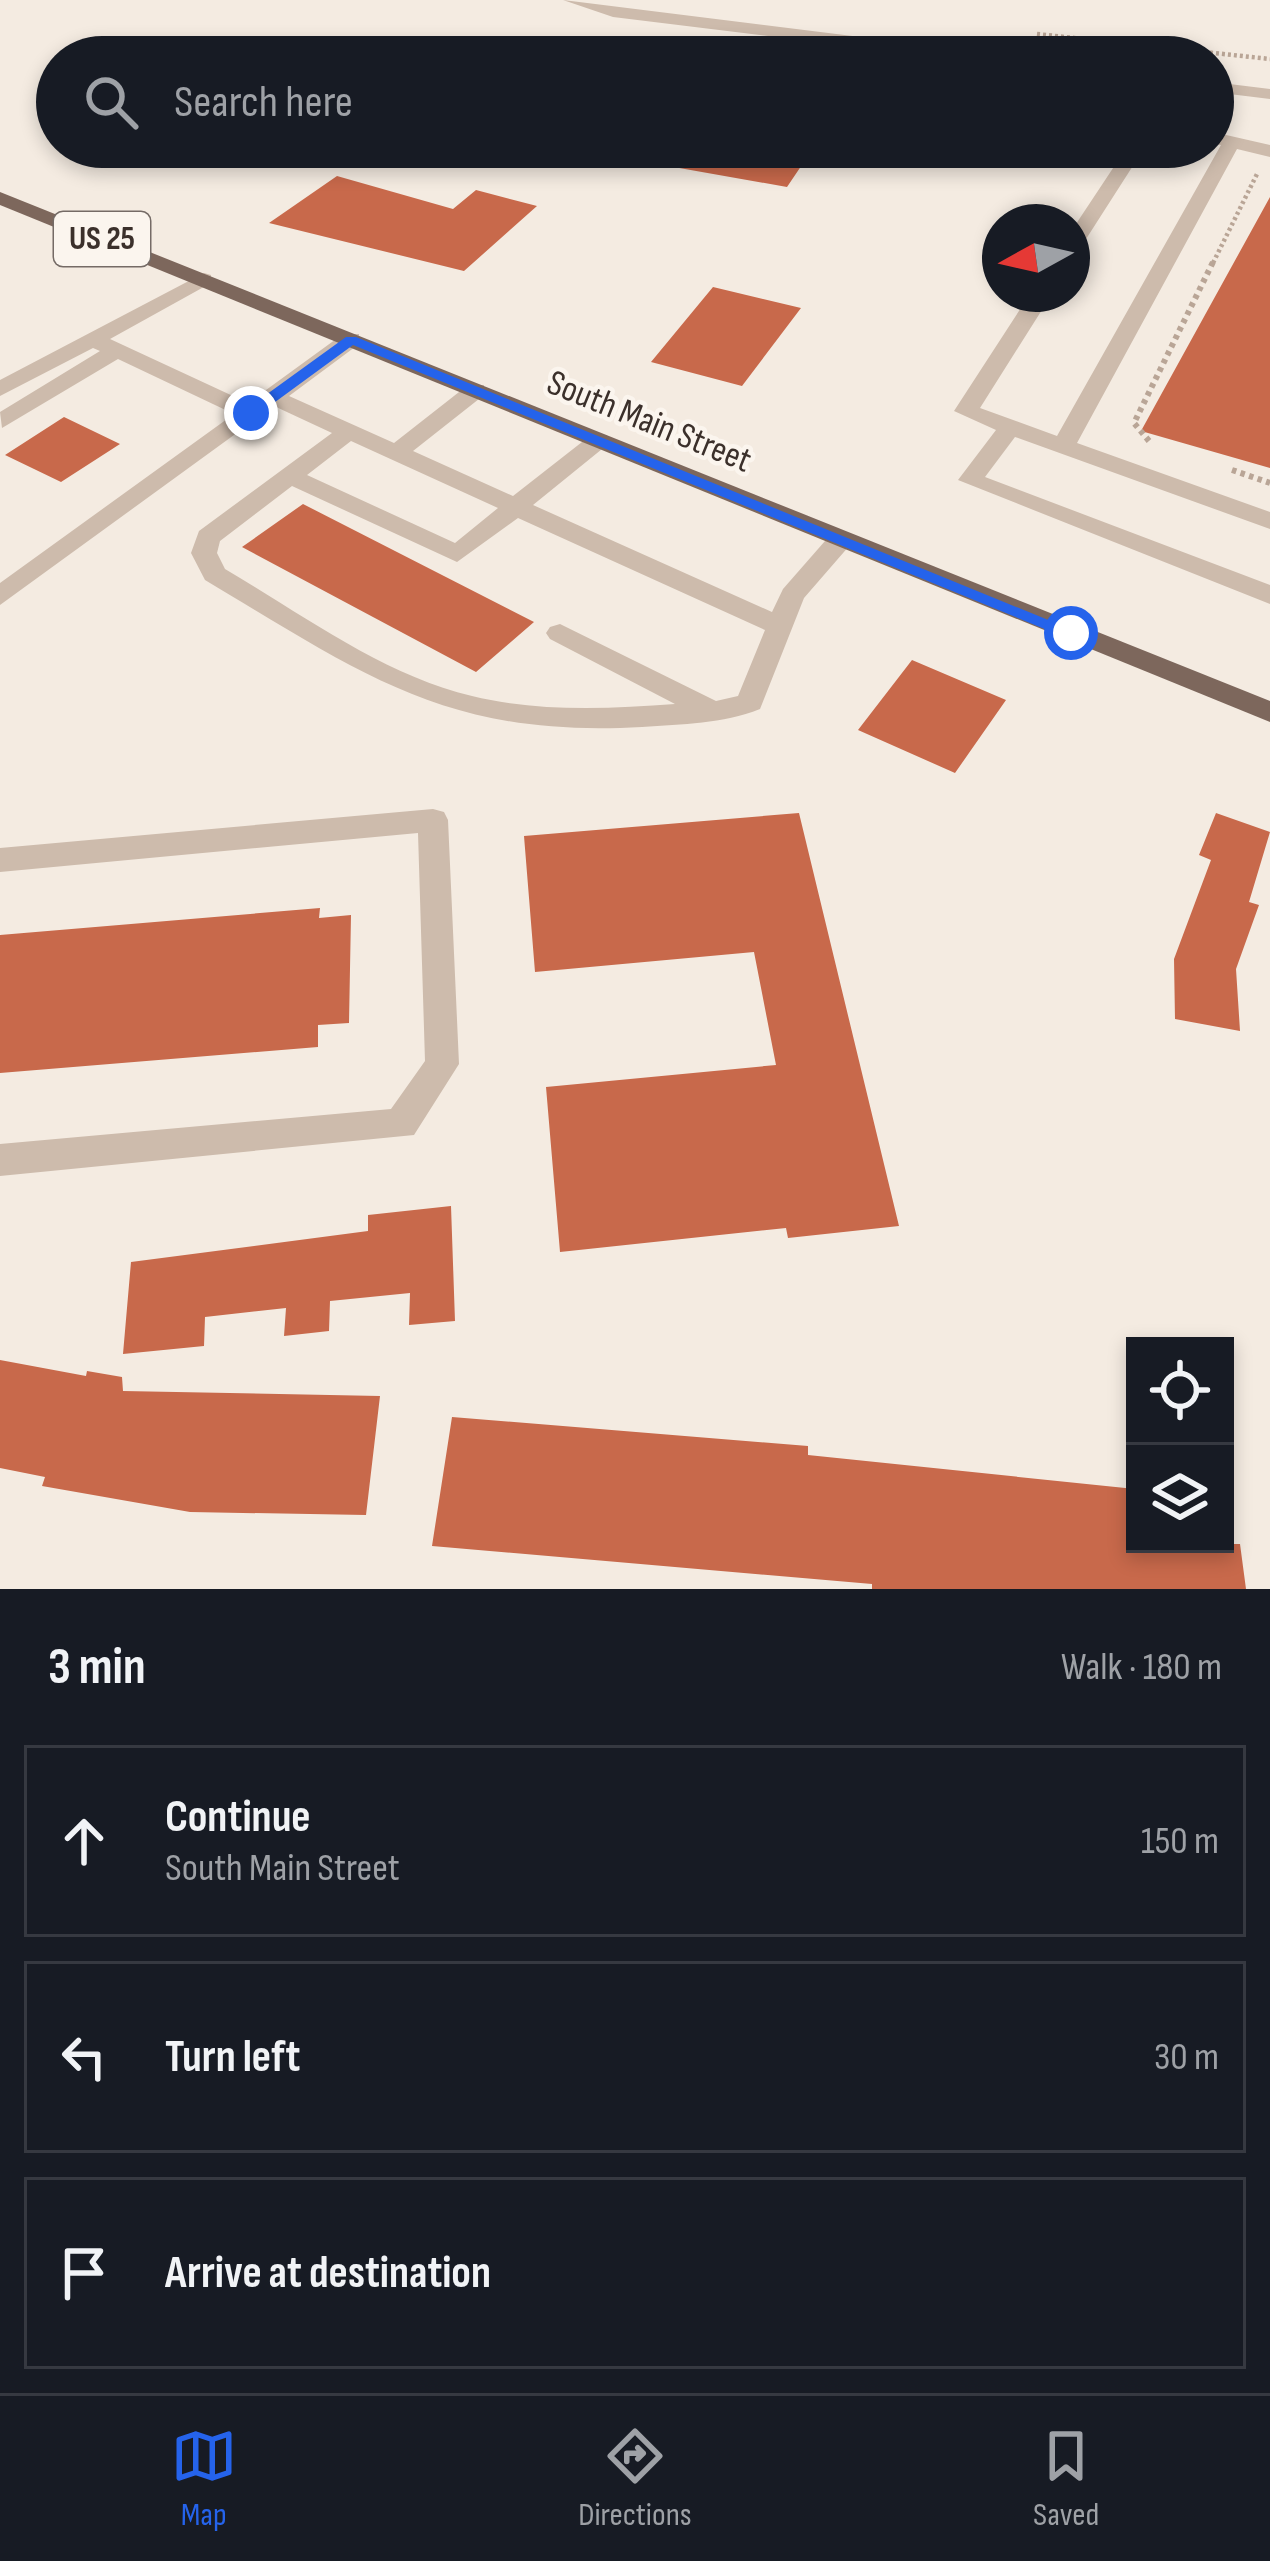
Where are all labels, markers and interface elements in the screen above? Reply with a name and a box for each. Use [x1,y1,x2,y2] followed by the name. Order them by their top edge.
[36,36,1234,168] search box
[78,69,144,135] icon: search
[174,75,353,130] text: Search here
[982,204,1090,312] north arrow
[54,212,150,266] road number: US 25
[541,362,757,482] street label: South Main Street
[224,386,278,440] route end
[1044,606,1098,660] route start
[1126,1337,1234,1553] map controls
[1126,1337,1234,1445] button: locate
[1126,1445,1234,1553] button: layers
[48,1637,146,1698] text: 3 min
[1061,1644,1222,1691] text: Walk · 180 m
[165,1790,311,1845] text: Continue
[51,1808,117,1874] icon: ahead
[1141,1818,1219,1865] text: 150 m
[165,1845,400,1892] text: South Main Street
[51,2024,117,2090] icon: left
[165,2030,300,2085] text: Turn left
[1154,2034,1219,2081] text: 30 m
[51,2240,117,2306] icon: arrive
[165,2246,491,2301] text: Arrive at destination
[171,2423,237,2535] tab: Map
[578,2423,692,2535] tab: Directions
[1033,2423,1099,2535] tab: Saved

